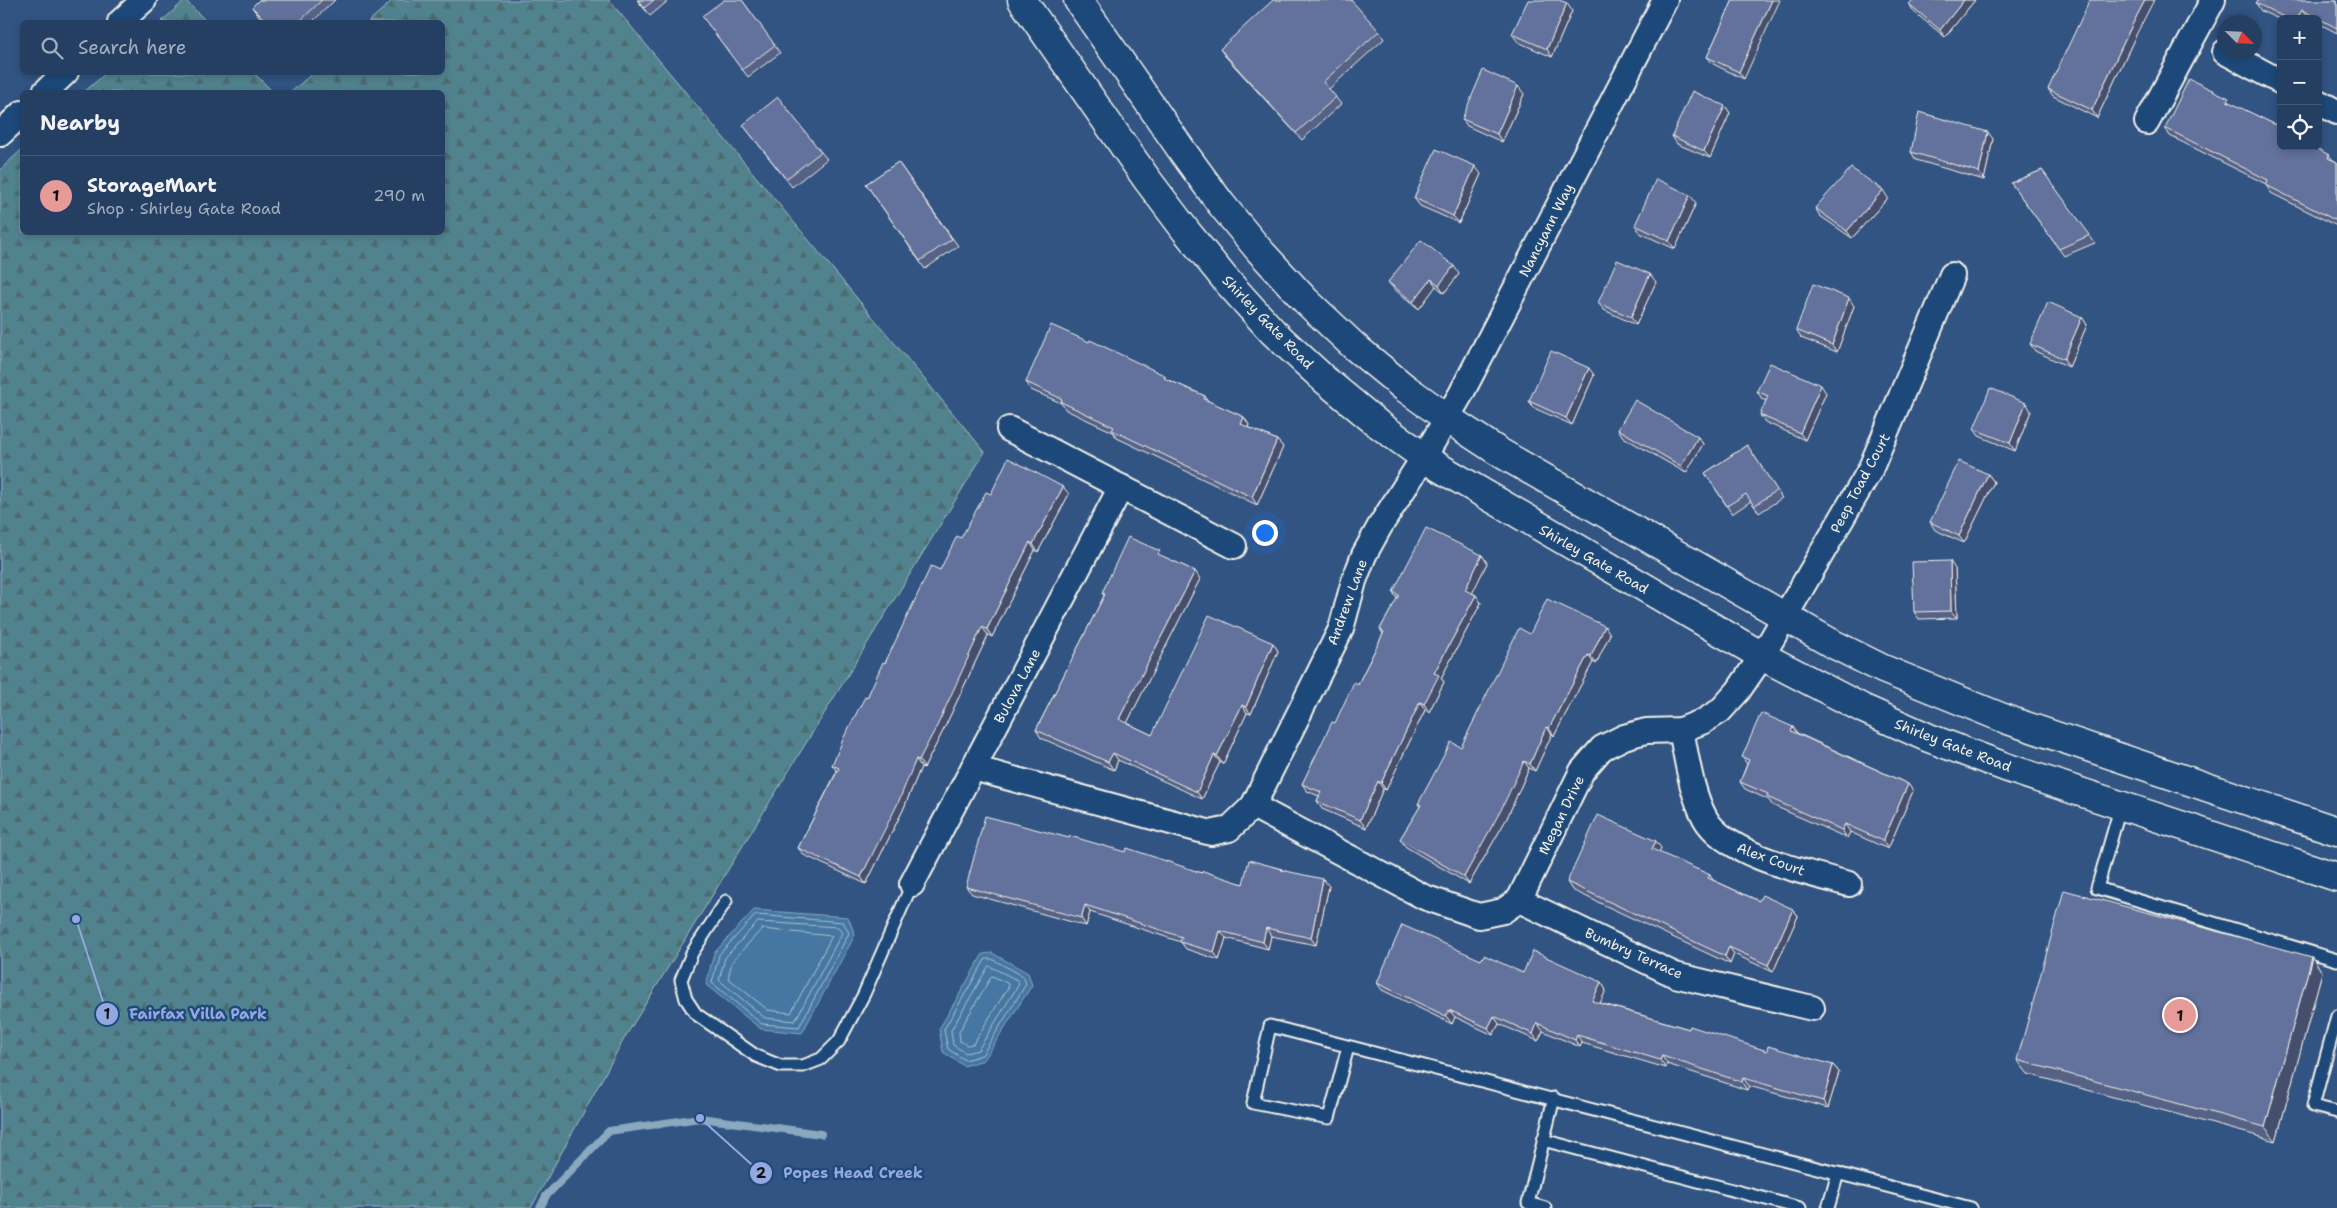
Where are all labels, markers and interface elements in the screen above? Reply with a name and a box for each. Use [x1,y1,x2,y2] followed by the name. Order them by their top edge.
[2217,15,2262,60] north arrow
[2277,15,2322,150] map controls
[2277,15,2322,60] button: +
[20,20,445,75] search box
[38,34,66,62] icon: search
[78,35,187,60] text: Search here
[2277,60,2322,105] button: −
[2277,105,2322,150] button: locate
[40,109,120,137] text: Nearby
[87,173,217,198] text: StorageMart
[1515,180,1577,280] street label: Nancyann Way
[52,185,60,206] text: 1
[373,185,425,206] text: 290 m
[87,198,281,219] text: Shop · Shirley Gate Road
[1219,271,1318,373] street label: Shirley Gate Road
[1826,430,1894,536] street label: Peep Toad Court
[1252,520,1278,546] your location
[1536,520,1652,598] street label: Shirley Gate Road
[1323,556,1371,648] street label: Andrew Lane
[990,645,1044,726] street label: Bulova Lane
[1892,714,2014,776] street label: Shirley Gate Road
[1534,772,1588,858] street label: Megan Drive
[1734,838,1808,880] street label: Alex Court
[1582,923,1686,983] street label: Bumbry Terrace
[2164,996,2196,1034] pin: 1
[94,999,277,1029] callout: Fairfax Villa Park
[104,1004,111,1024] text: 1
[129,1004,267,1024] text: Fairfax Villa Park
[748,1158,933,1188] callout: Popes Head Creek
[756,1163,767,1183] text: 2
[783,1163,923,1183] text: Popes Head Creek

